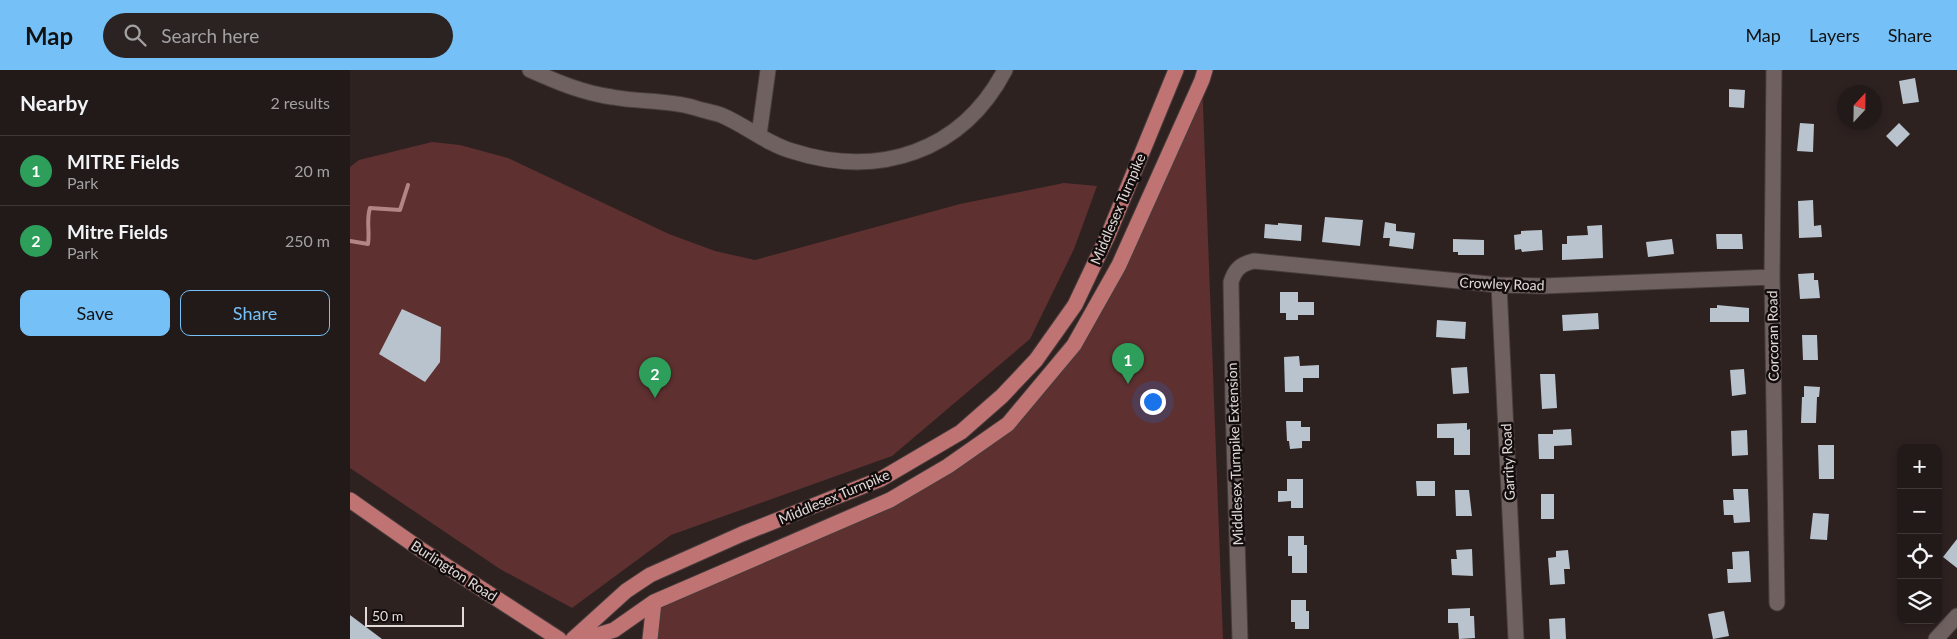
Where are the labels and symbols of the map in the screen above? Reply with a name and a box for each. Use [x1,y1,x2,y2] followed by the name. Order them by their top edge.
[1837,85,1882,130] north arrow
[1086,151,1149,267] street label: Middlesex Turnpike
[1459,274,1545,293] street label: Crowley Road
[1763,290,1782,382] street label: Corcoran Road
[1112,343,1144,384] pin: 1
[639,357,671,398] pin: 2
[1223,362,1246,546] street label: Middlesex Turnpike Extension
[1140,389,1166,415] your location
[1497,423,1518,501] street label: Garrity Road
[776,465,892,528] street label: Middlesex Turnpike
[408,537,500,605] street label: Burlington Road
[365,604,464,627] scale bar

